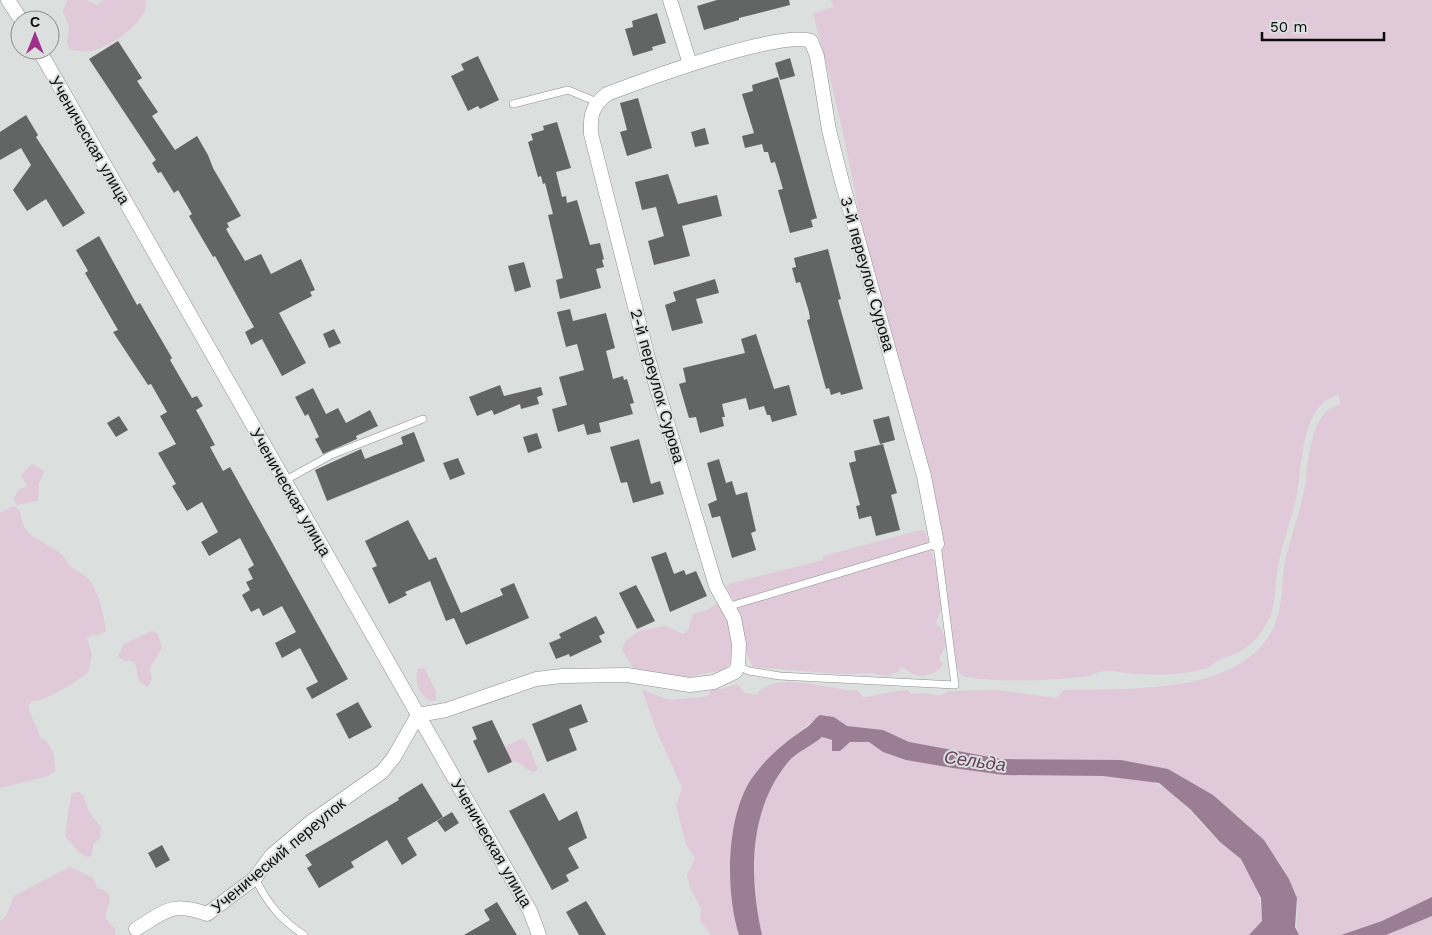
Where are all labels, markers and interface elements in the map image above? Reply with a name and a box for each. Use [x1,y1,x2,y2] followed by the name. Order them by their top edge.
[10,10,60,60] north arrow
[1262,10,1384,42] scale bar
[30,14,40,30] text: С
[1270,18,1307,36] text: 50 m
[45,73,134,208] street label: Ученическая улица
[836,195,899,354] street label: 3-й переулок Сурова
[626,307,689,466] street label: 2-й переулок Сурова
[246,425,335,560] street label: Ученическая улица
[943,746,1007,775] water label: Сельда
[447,776,536,911] street label: Ученическая улица
[207,793,350,917] street label: Ученический переулок

